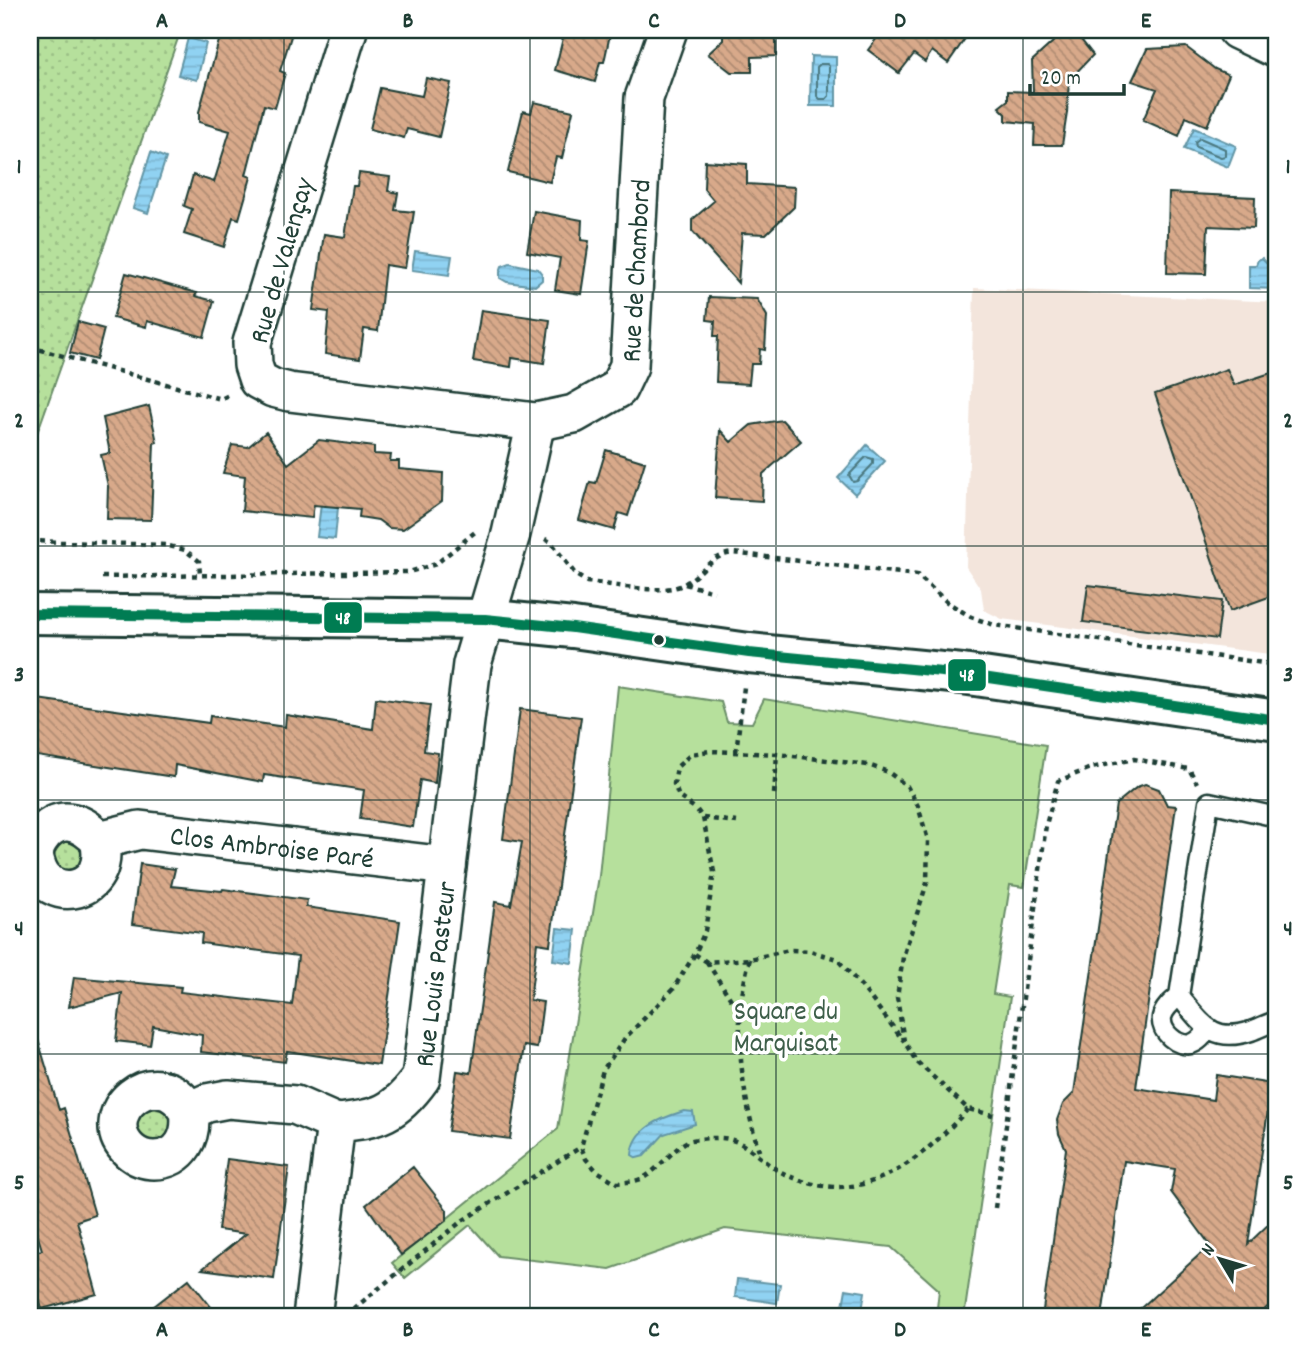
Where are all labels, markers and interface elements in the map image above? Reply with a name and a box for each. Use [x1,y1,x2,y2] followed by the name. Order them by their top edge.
[156,6,168,39] text: A
[403,6,414,39] text: B
[648,6,660,39] text: C
[894,6,906,39] text: D
[1141,6,1152,39] text: E
[1030,52,1125,96] scale bar
[1041,65,1081,95] text: 20 m
[16,152,22,185] text: 1
[1285,152,1291,185] text: 1
[242,173,328,349] street label: Rue de Valençay
[614,178,664,364] street label: Rue de Chambord
[14,406,24,439] text: 2
[1283,406,1293,439] text: 2
[323,601,363,634] line badge: 48
[335,607,351,634] text: 48
[652,633,666,647] unlabelled marker
[947,658,987,692] line badge: 48
[14,660,24,693] text: 3
[1283,660,1293,693] text: 3
[959,664,975,691] text: 48
[168,819,376,882] street label: Clos Ambroise Paré
[408,879,470,1070] street label: Rue Louis Pasteur
[14,914,24,947] text: 4
[1283,914,1293,947] text: 4
[734,994,838,1066] park label: Square du Marquisat
[14,1168,24,1201] text: 5
[1283,1168,1293,1201] text: 5
[1184,1224,1254,1294] north arrow
[1196,1239,1223,1263] text: N
[156,1315,168,1347] text: A
[403,1315,414,1347] text: B
[648,1315,660,1347] text: C
[894,1315,906,1347] text: D
[1141,1315,1152,1347] text: E

